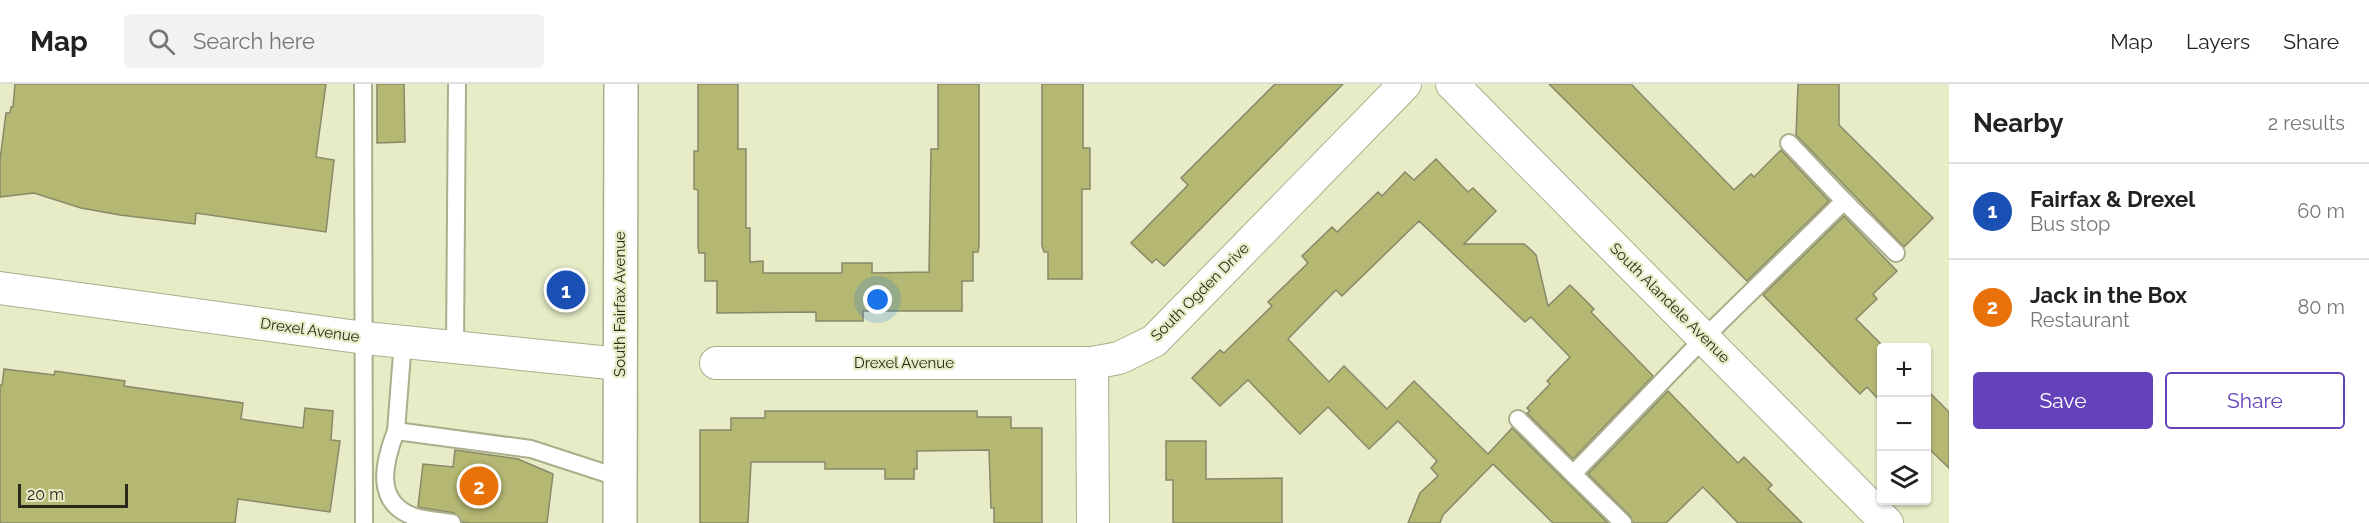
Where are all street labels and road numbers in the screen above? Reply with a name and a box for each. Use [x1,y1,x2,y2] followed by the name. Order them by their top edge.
[611,231,629,377] street label: South Fairfax Avenue
[1147,239,1253,345] street label: South Ogden Drive
[1606,239,1734,367] street label: South Alandele Avenue
[259,314,361,346] street label: Drexel Avenue
[854,354,954,372] street label: Drexel Avenue

